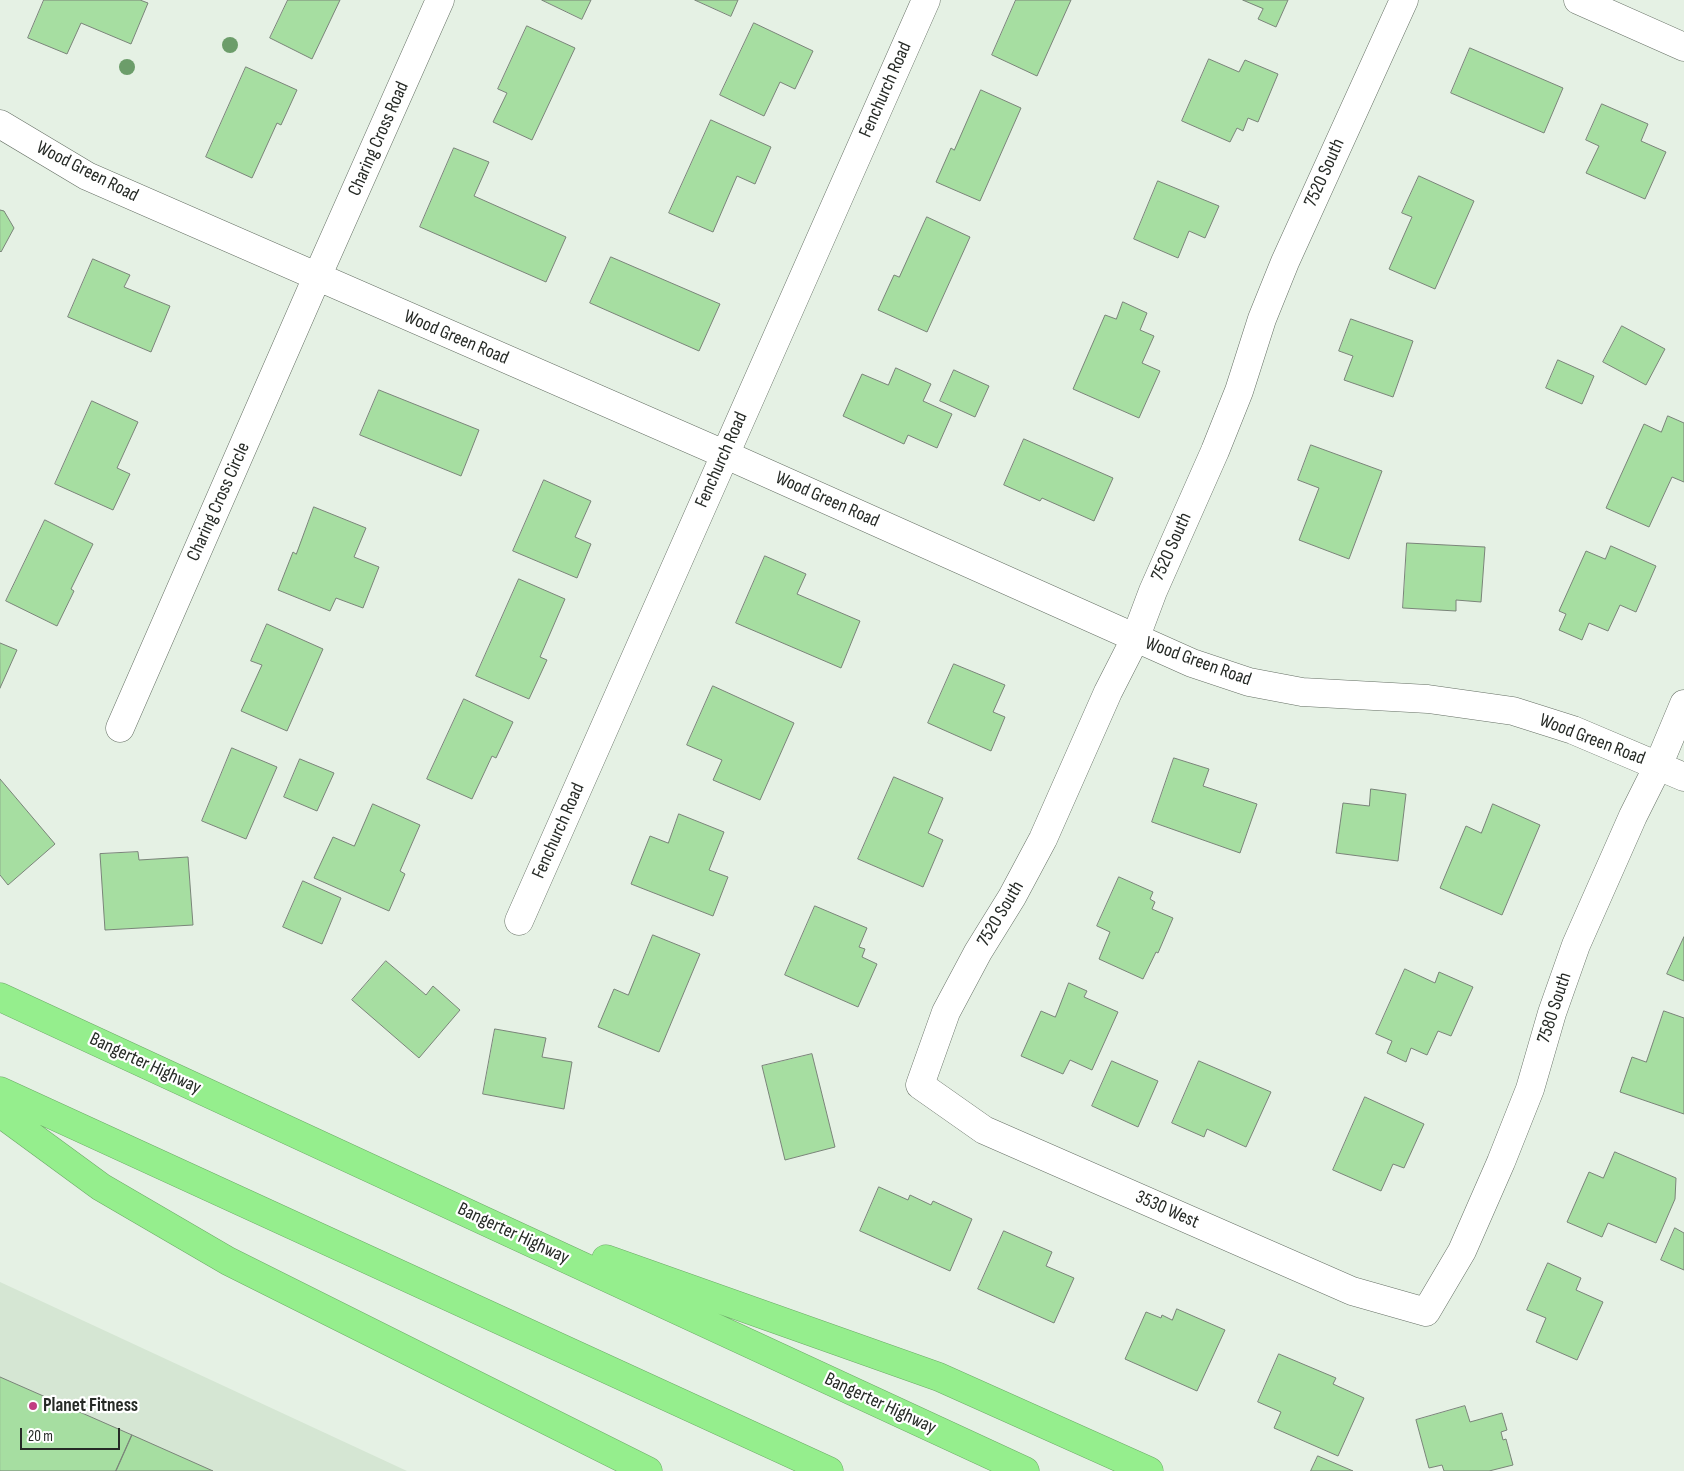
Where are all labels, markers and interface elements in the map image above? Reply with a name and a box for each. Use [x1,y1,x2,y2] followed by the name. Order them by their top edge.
[855,39,917,141] street label: Fenchurch Road
[344,78,414,200] street label: Charing Cross Road
[1300,135,1350,211] street label: 7520 South
[32,137,142,207] street label: Wood Green Road
[400,306,512,370] street label: Wood Green Road
[691,409,753,511] street label: Fenchurch Road
[183,439,255,565] street label: Charing Cross Circle
[771,467,883,533] street label: Wood Green Road
[1147,509,1197,585] street label: 7520 South
[1142,632,1254,692] street label: Wood Green Road
[1536,709,1648,771] street label: Wood Green Road
[528,780,590,882] street label: Fenchurch Road
[973,877,1029,951] street label: 7520 South
[1533,970,1577,1046] street label: 7580 South
[86,1028,204,1100] street label: Bangerter Highway
[1132,1186,1202,1234] street label: 3530 West
[454,1198,572,1270] street label: Bangerter Highway
[821,1368,939,1440] street label: Bangerter Highway
[43,1395,138,1417] place label: Planet Fitness
[27,1400,39,1412] marker: Planet Fitness
[22,1418,122,1450] scale bar
[28,1427,53,1446] text: 20 m

